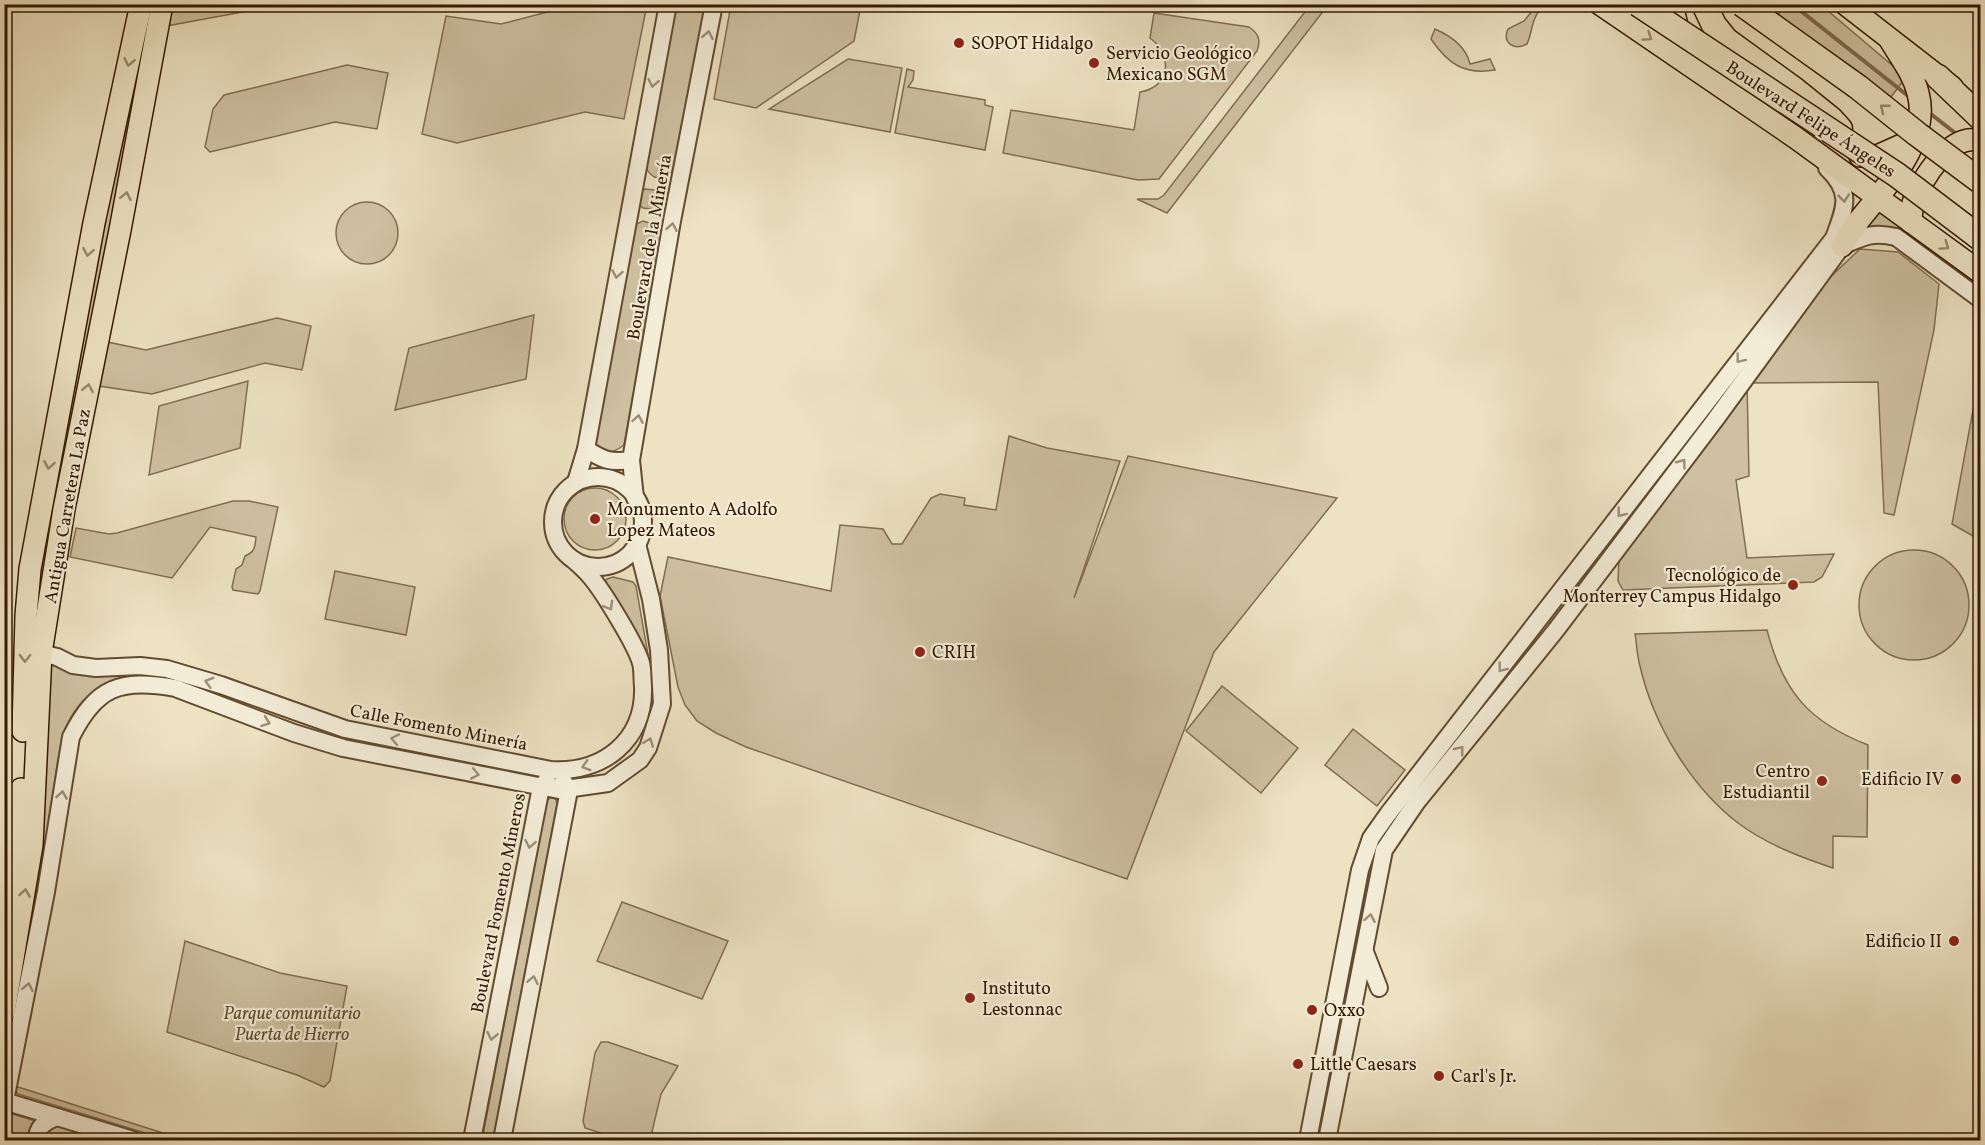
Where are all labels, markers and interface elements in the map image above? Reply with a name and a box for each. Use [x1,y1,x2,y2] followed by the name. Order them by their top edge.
[1642,30,1653,41] one-way arrow
[701,31,714,41] one-way arrow
[971,32,1093,57] place label: SOPOT Hidalgo
[952,36,966,50] marker: SOPOT Hidalgo
[1106,42,1252,88] place label: Servicio Geológico Mexicano SGM
[123,56,136,66] one-way arrow
[1087,56,1101,70] marker: Servicio Geológico Mexicano SGM
[1720,56,1900,185] street label: Boulevard Felipe Ángeles
[647,77,660,87] one-way arrow
[1879,104,1890,115] one-way arrow
[622,152,679,342] street label: Boulevard de la Minería
[119,192,132,202] one-way arrow
[1837,194,1850,203] one-way arrow
[665,222,677,232] one-way arrow
[1939,239,1950,250] one-way arrow
[82,247,95,257] one-way arrow
[611,269,624,279] one-way arrow
[1737,352,1748,363] one-way arrow
[81,383,94,393] one-way arrow
[39,407,98,606] street label: Antigua Carretera La Paz
[631,414,644,424] one-way arrow
[1674,458,1685,469] one-way arrow
[43,459,56,469] one-way arrow
[607,498,778,544] place label: Monumento A Adolfo Lopez Mateos
[1618,507,1629,518] one-way arrow
[588,512,602,526] marker: Monumento A Adolfo Lopez Mateos
[1563,564,1781,610] place label: Tecnológico de Monterrey Campus Hidalgo
[1786,578,1800,592] marker: Tecnológico de Monterrey Campus Hidalgo
[602,600,614,610] one-way arrow
[932,641,976,666] place label: CRIH
[913,645,927,659] marker: CRIH
[19,653,31,662] one-way arrow
[1498,661,1509,672] one-way arrow
[204,677,215,689] one-way arrow
[348,699,530,758] street label: Calle Fomento Minería
[260,715,271,728] one-way arrow
[390,733,400,746] one-way arrow
[642,737,654,748] one-way arrow
[1452,746,1463,757] one-way arrow
[582,759,592,771] one-way arrow
[1723,760,1810,806] place label: Centro Estudiantil
[470,767,480,780] one-way arrow
[1861,768,1944,793] place label: Edificio IV
[1949,772,1963,786] marker: Edificio IV
[1815,774,1829,788] marker: Centro Estudiantil
[55,791,67,800] one-way arrow
[466,791,533,1016] street label: Boulevard Fomento Mineros
[524,839,537,849] one-way arrow
[18,888,30,897] one-way arrow
[1364,914,1376,923] one-way arrow
[1865,930,1942,955] place label: Edificio II
[1947,934,1961,948] marker: Edificio II
[526,975,539,985] one-way arrow
[982,977,1063,1023] place label: Instituto Lestonnac
[21,982,34,992] one-way arrow
[963,991,977,1005] marker: Instituto Lestonnac
[1324,999,1365,1024] place label: Oxxo
[223,1002,361,1048] park label: Parque comunitario Puerta de Hierro
[1305,1003,1319,1017] marker: Oxxo
[487,1030,500,1040] one-way arrow
[1310,1053,1417,1078] place label: Little Caesars
[1291,1057,1305,1071] marker: Little Caesars
[1451,1065,1517,1090] place label: Carl's Jr.
[1432,1069,1446,1083] marker: Carl's Jr.

